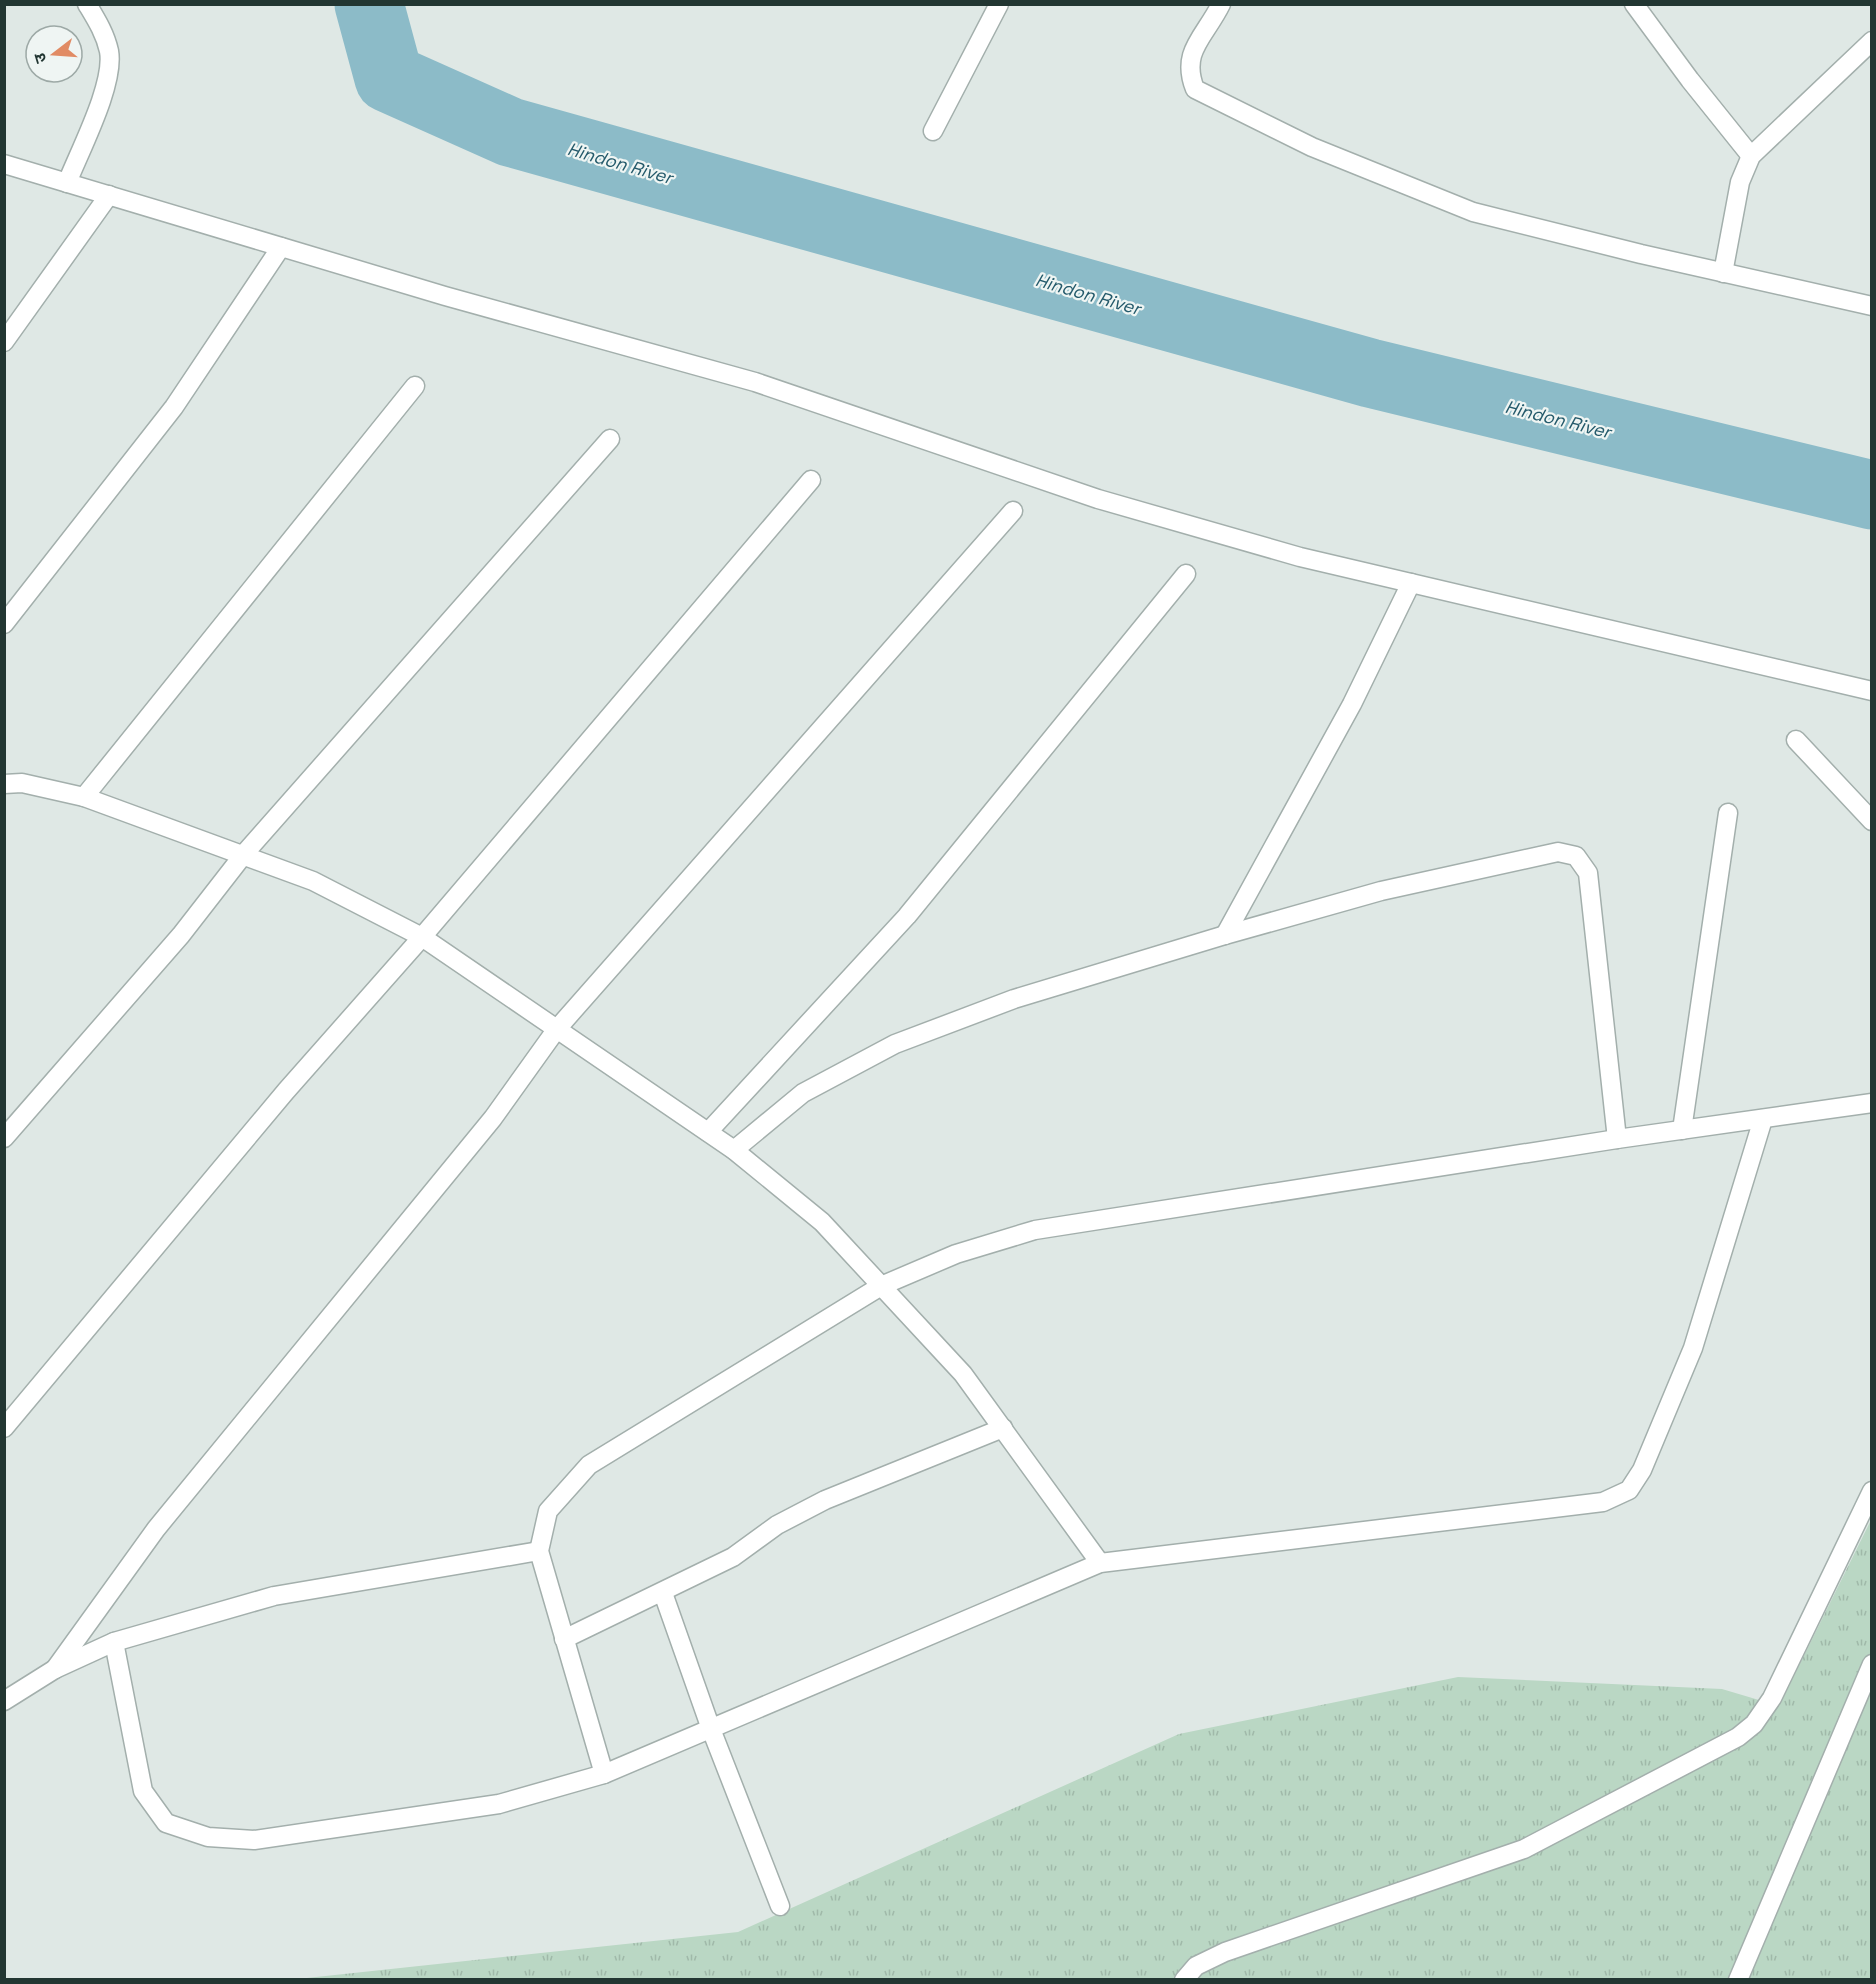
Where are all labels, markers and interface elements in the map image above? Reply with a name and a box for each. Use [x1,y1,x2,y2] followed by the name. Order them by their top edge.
[24,24,84,84] north arrow
[29,50,52,66] text: उ
[565,137,677,190] water label: Hindon River
[1033,268,1145,321] water label: Hindon River
[1503,395,1615,444] water label: Hindon River

